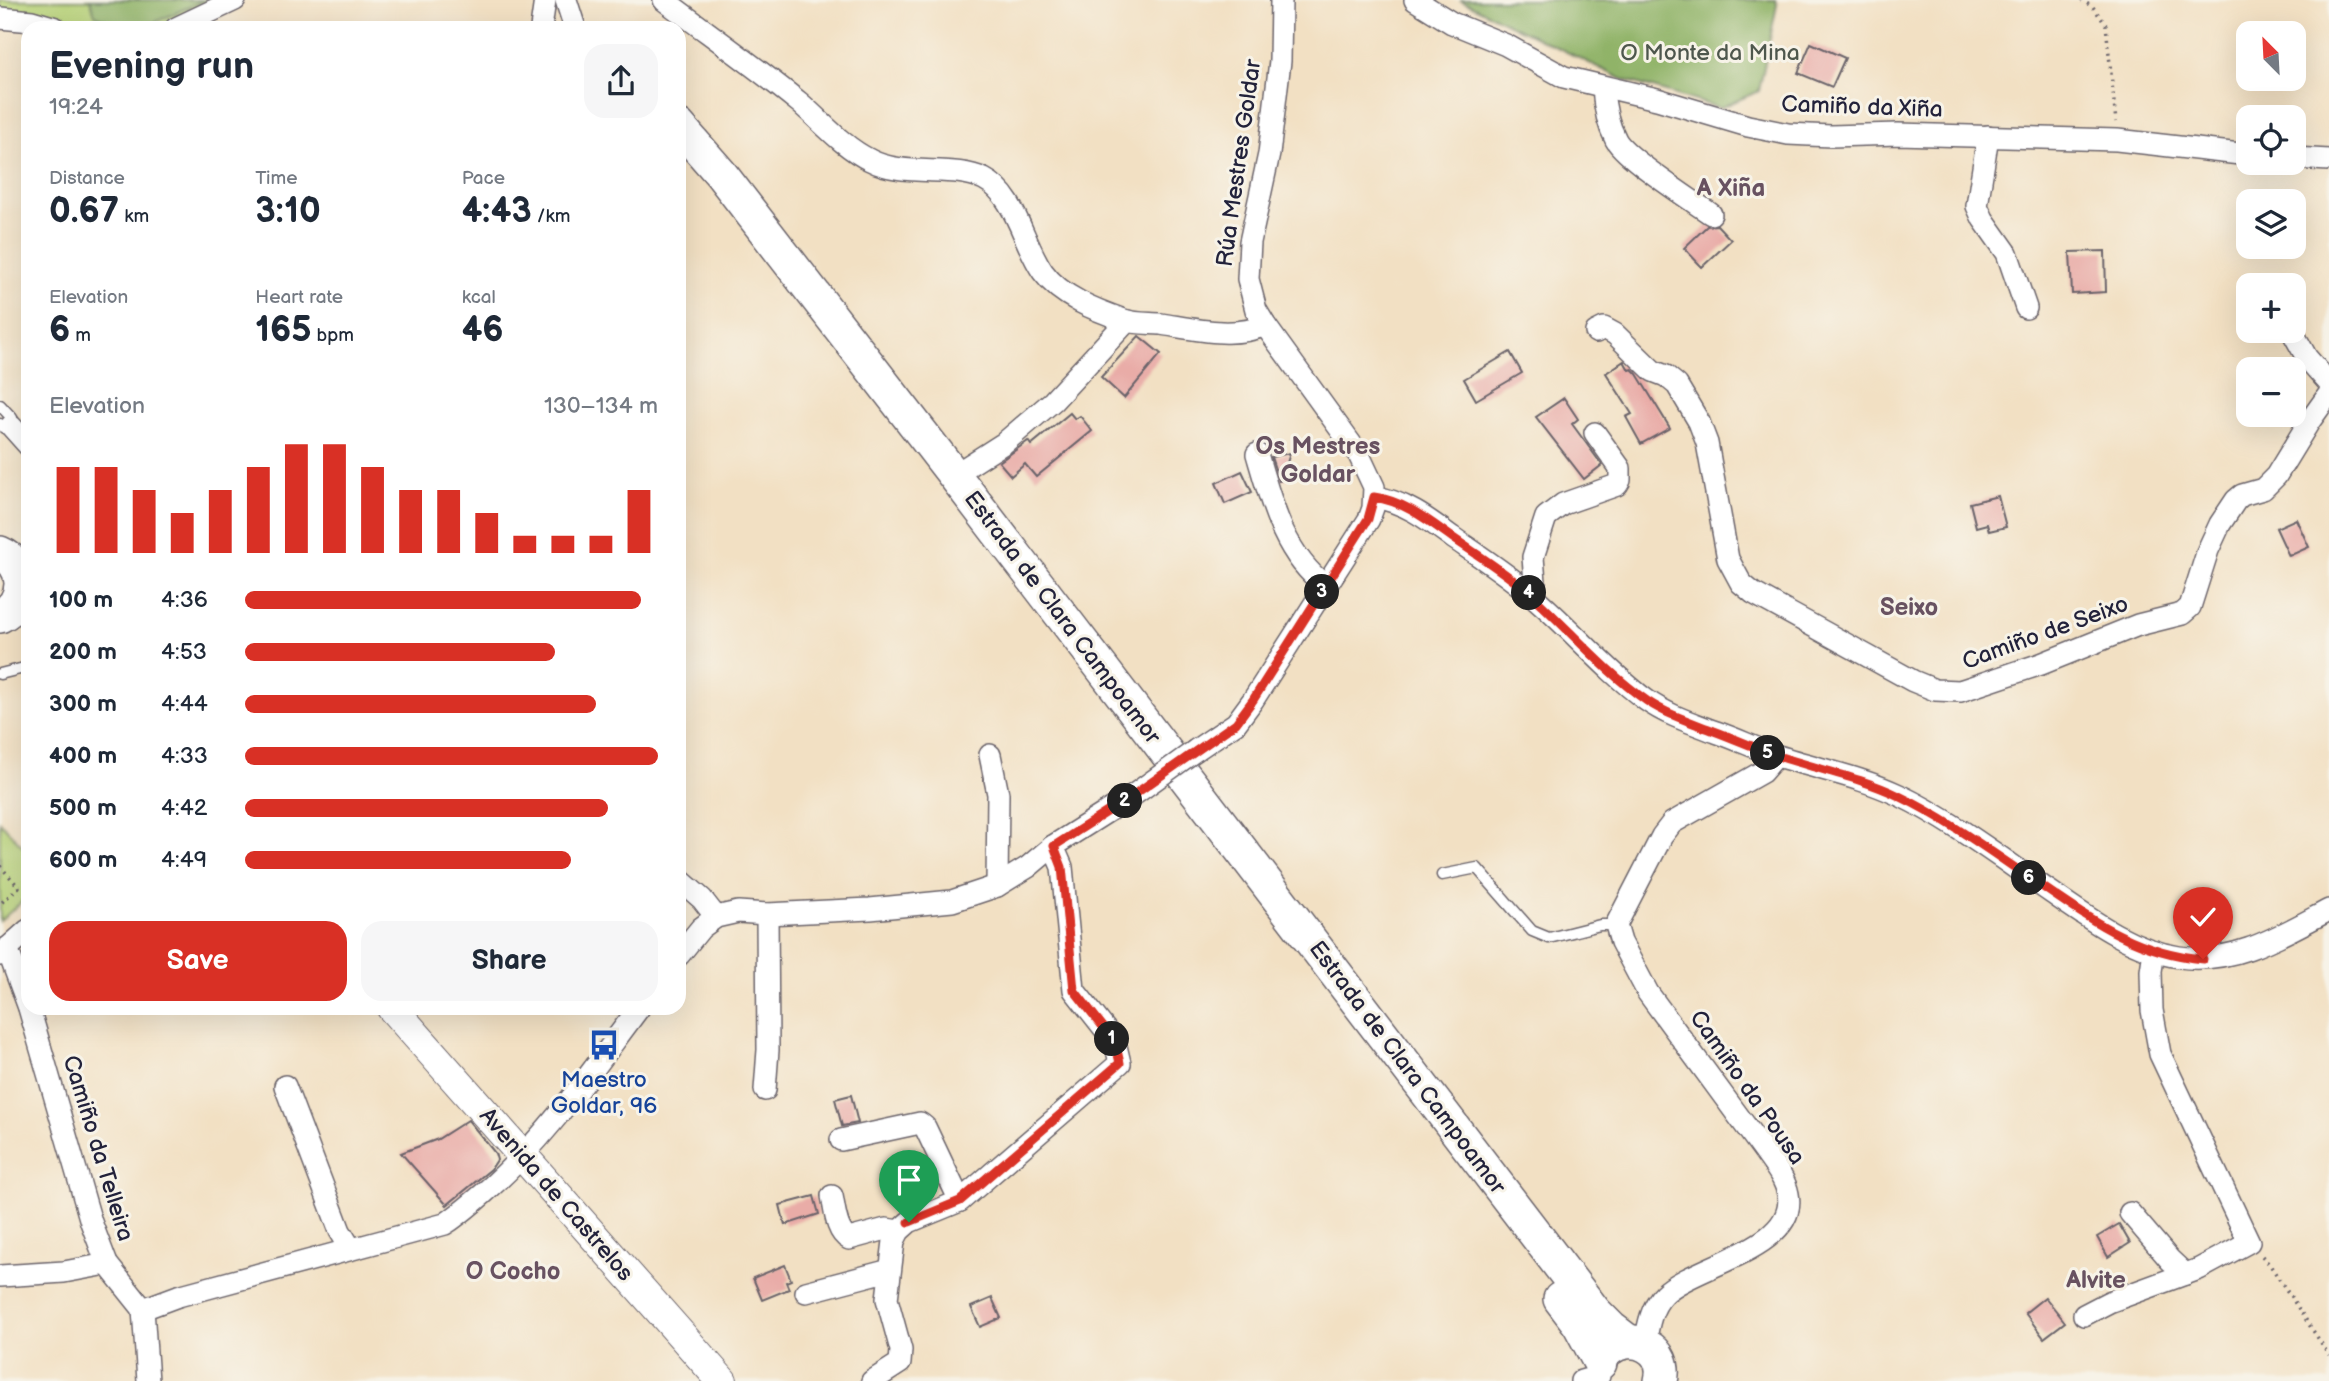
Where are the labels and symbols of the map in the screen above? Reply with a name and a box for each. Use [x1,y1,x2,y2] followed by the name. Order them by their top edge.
[2236,21,2306,91] north arrow
[1620,39,1800,67] park label: O Monte da Mina
[1211,57,1267,269] street label: Rúa Mestres Goldar
[1781,90,1943,124] street label: Camiño da Xiña
[1696,174,1765,203] district label: A Xiña
[1256,432,1381,489] district label: Os Mestres Goldar
[958,486,1167,750] street label: Estrada de Clara Campoamor
[1304,574,1340,610] pin: 3
[1512,576,1546,610] pin: 4
[1958,590,2132,676] street label: Camiño de Seixo
[1880,593,1938,622] district label: Seixo
[1750,736,1786,770] pin: 5
[1108,784,1142,818] pin: 2
[2011,860,2046,896] pin: 6
[2173,887,2233,959] pin
[1303,936,1512,1200] street label: Estrada de Clara Campoamor
[1684,1005,1811,1170] street label: Camiño da Pousa
[1094,1021,1130,1056] pin: 1
[587,1028,621,1062] bus stop icon: Maestro Goldar, 96
[56,1052,140,1245] street label: Camiño da Telleira
[551,1066,657,1120] place label: Maestro Goldar, 96
[473,1102,639,1287] street label: Avenida de Castrelos
[879,1150,939,1222] pin
[466,1257,560,1286] district label: O Cocho
[2065,1266,2126,1295] district label: Alvite

